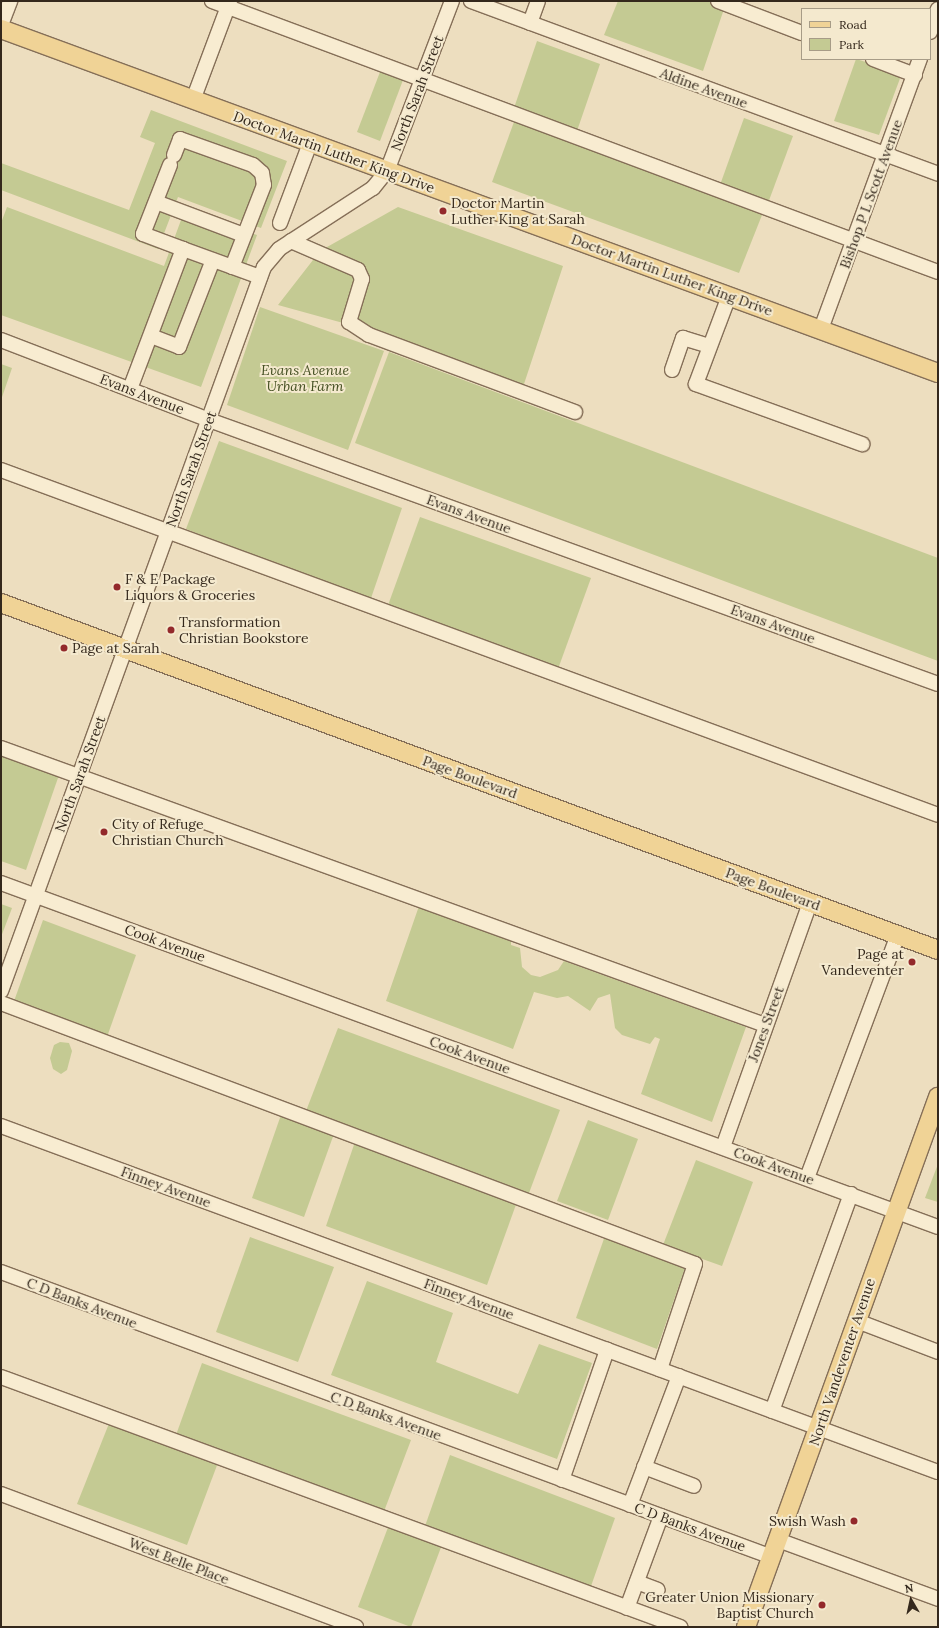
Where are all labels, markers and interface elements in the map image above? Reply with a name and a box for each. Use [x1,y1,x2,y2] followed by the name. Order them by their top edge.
[801,8,931,60] legend
[839,17,867,32] text: Road
[387,33,447,153] street label: North Sarah Street
[839,37,864,52] text: Park
[658,64,750,112] street label: Aldine Avenue
[231,108,437,196] street label: Doctor Martin Luther King Drive
[836,117,906,271] street label: Bishop P L Scott Avenue
[451,195,585,228] place label: Doctor Martin Luther King at Sarah
[438,206,448,216] marker: Doctor Martin Luther King at Sarah
[569,231,775,319] street label: Doctor Martin Luther King Drive
[261,362,349,394] park label: Evans Avenue Urban Farm
[97,370,187,418] street label: Evans Avenue
[162,409,220,529] street label: North Sarah Street
[424,491,514,537] street label: Evans Avenue
[125,571,255,604] place label: F & E Package Liquors & Groceries
[112,582,122,592] marker: F & E Package Liquors & Groceries
[728,601,818,647] street label: Evans Avenue
[179,614,309,646] place label: Transformation Christian Bookstore
[166,625,176,635] marker: Transformation Christian Bookstore
[72,640,160,656] place label: Page at Sarah
[59,643,69,653] marker: Page at Sarah
[51,714,109,834] street label: North Sarah Street
[420,752,520,802] street label: Page Boulevard
[112,816,224,848] place label: City of Refuge Christian Church
[99,827,109,837] marker: City of Refuge Christian Church
[723,864,823,914] street label: Page Boulevard
[122,921,208,965] street label: Cook Avenue
[822,946,904,978] place label: Page at Vandeventer
[907,957,917,967] marker: Page at Vandeventer
[745,984,787,1064] street label: Jones Street
[427,1033,513,1077] street label: Cook Avenue
[731,1144,817,1188] street label: Cook Avenue
[119,1163,213,1211] street label: Finney Avenue
[24,1274,140,1332] street label: C D Banks Avenue
[422,1275,516,1323] street label: Finney Avenue
[805,1276,879,1448] street label: North Vandeventer Avenue
[328,1388,444,1444] street label: C D Banks Avenue
[632,1499,748,1555] street label: C D Banks Avenue
[769,1513,846,1529] place label: Swish Wash
[849,1516,859,1526] marker: Swish Wash
[126,1534,232,1588] street label: West Belle Place
[891,1580,931,1620] north arrow
[904,1581,914,1596] text: N
[645,1589,814,1622] place label: Greater Union Missionary Baptist Church
[817,1600,827,1610] marker: Greater Union Missionary Baptist Church

